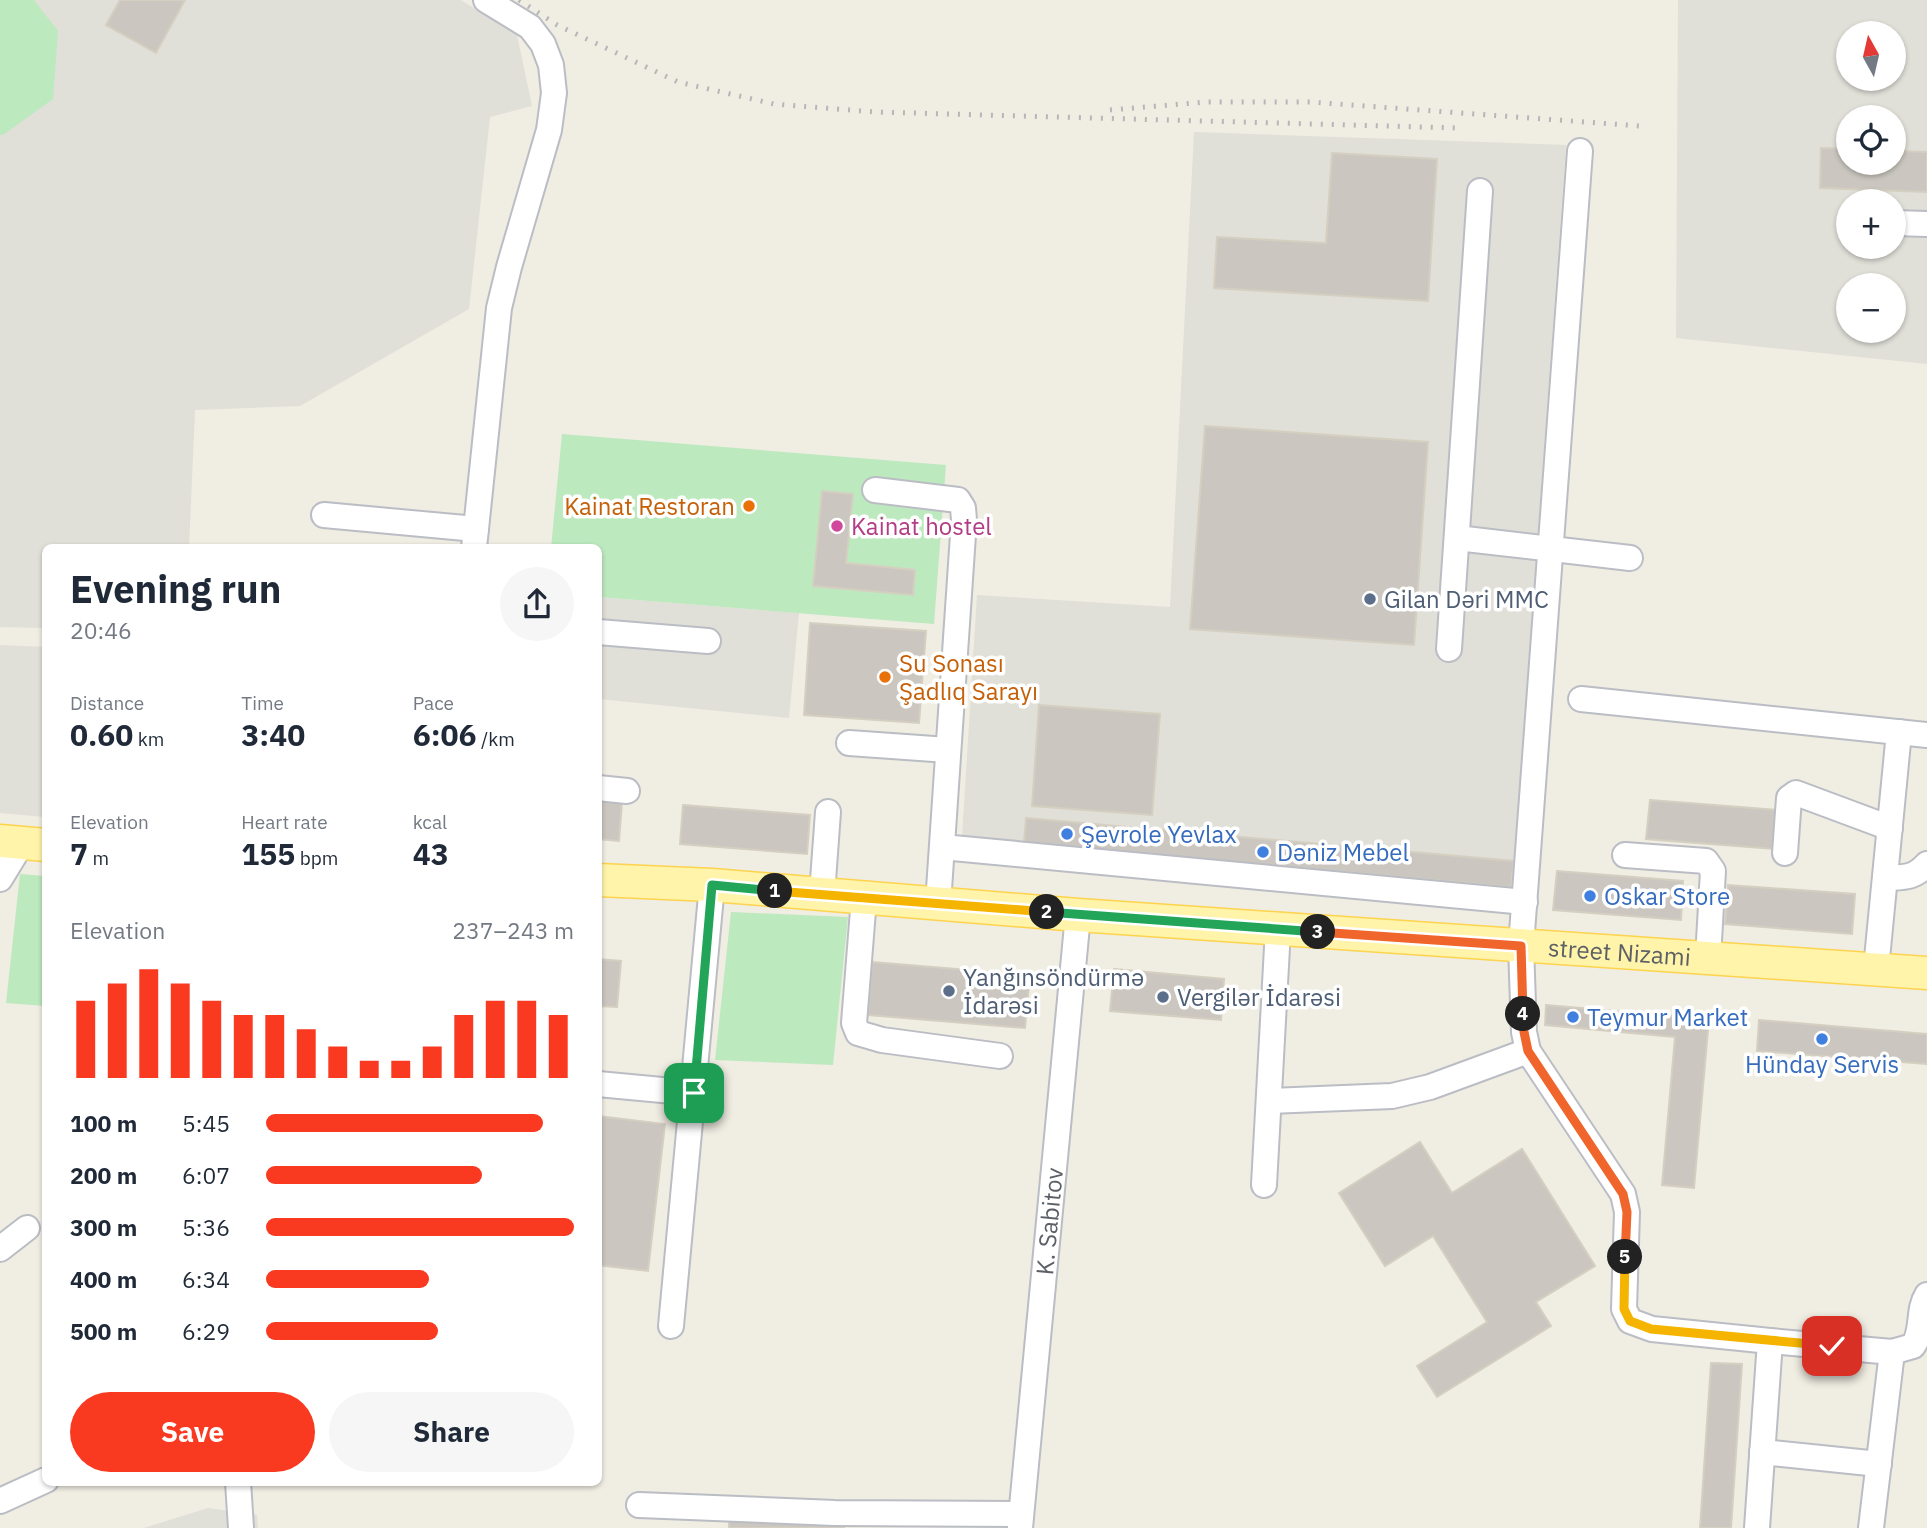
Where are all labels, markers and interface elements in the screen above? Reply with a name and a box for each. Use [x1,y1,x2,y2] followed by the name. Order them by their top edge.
[1836,21,1906,91] north arrow
[1836,21,1906,343] map controls
[1836,105,1906,175] button: locate
[1836,189,1906,259] button: +
[1836,273,1906,343] button: −
[564,490,735,522] place label: Kainat Restoran
[741,498,757,514] marker: Kainat Restoran
[851,510,992,542] place label: Kainat hostel
[829,518,845,534] marker: Kainat hostel
[70,564,281,613] text: Evening run
[500,567,574,641] button: share
[1384,583,1549,615] place label: Gilan Dəri MMC
[1362,591,1378,607] marker: Gilan Dəri MMC
[70,615,132,645] text: 20:46
[899,647,1038,707] place label: Su Sonası Şadlıq Sarayı
[877,669,893,685] marker: Su Sonası Şadlıq Sarayı
[70,691,144,715] text: Distance
[241,691,284,715] text: Time
[413,691,454,715] text: Pace
[70,715,133,754] text: 0.60
[241,715,305,754] text: 3:40
[413,715,477,754] text: 6:06
[133,727,164,751] text: km
[477,727,515,751] text: /km
[70,810,149,834] text: Elevation
[241,810,328,834] text: Heart rate
[413,810,447,834] text: kcal
[1081,818,1237,850] place label: Şevrole Yevlax
[1059,826,1075,842] marker: Şevrole Yevlax
[70,834,88,873] text: 7
[241,834,295,873] text: 155
[413,834,449,873] text: 43
[1277,836,1409,868] place label: Dəniz Mebel
[1255,844,1271,860] marker: Dəniz Mebel
[88,846,109,870] text: m
[295,846,338,870] text: bpm
[758,874,792,908] pin: 1
[769,878,780,902] text: 1
[1604,880,1730,912] place label: Oskar Store
[1582,888,1598,904] marker: Oskar Store
[1030,894,1064,930] pin: 2
[1041,899,1052,923] text: 2
[1300,914,1336,950] pin: 3
[70,915,165,945] text: Elevation
[452,915,574,945] text: 237–243 m
[1312,919,1323,943] text: 3
[1547,931,1692,973] street label: street Nizami
[963,961,1144,1021] place label: Yanğınsöndürmə İdarəsi
[1177,981,1341,1013] place label: Vergilər İdarəsi
[941,983,957,999] marker: Yanğınsöndürmə İdarəsi
[1155,989,1171,1005] marker: Vergilər İdarəsi
[1506,996,1540,1032] pin: 4
[1517,1001,1528,1025] text: 4
[1587,1001,1748,1033] place label: Teymur Market
[1565,1009,1581,1025] marker: Teymur Market
[1814,1031,1830,1047] marker: Hünday Servis
[1745,1048,1899,1080] place label: Hünday Servis
[664,1063,724,1123] pin
[675,1074,713,1112] icon: arrive
[70,1108,137,1138] text: 100 m
[182,1108,230,1138] text: 5:45
[70,1160,137,1190] text: 200 m
[182,1160,230,1190] text: 6:07
[1028,1166,1070,1277] street label: K. Sabitov
[70,1212,137,1242] text: 300 m
[182,1212,230,1242] text: 5:36
[1608,1240,1642,1274] pin: 5
[1619,1244,1630,1268] text: 5
[70,1264,137,1294] text: 400 m
[182,1264,230,1294] text: 6:34
[70,1316,137,1346] text: 500 m
[182,1316,230,1346] text: 6:29
[1802,1316,1862,1376] pin
[1813,1327,1851,1365] icon: check
[70,1392,315,1472] button: Save
[329,1392,574,1472] button: Share

